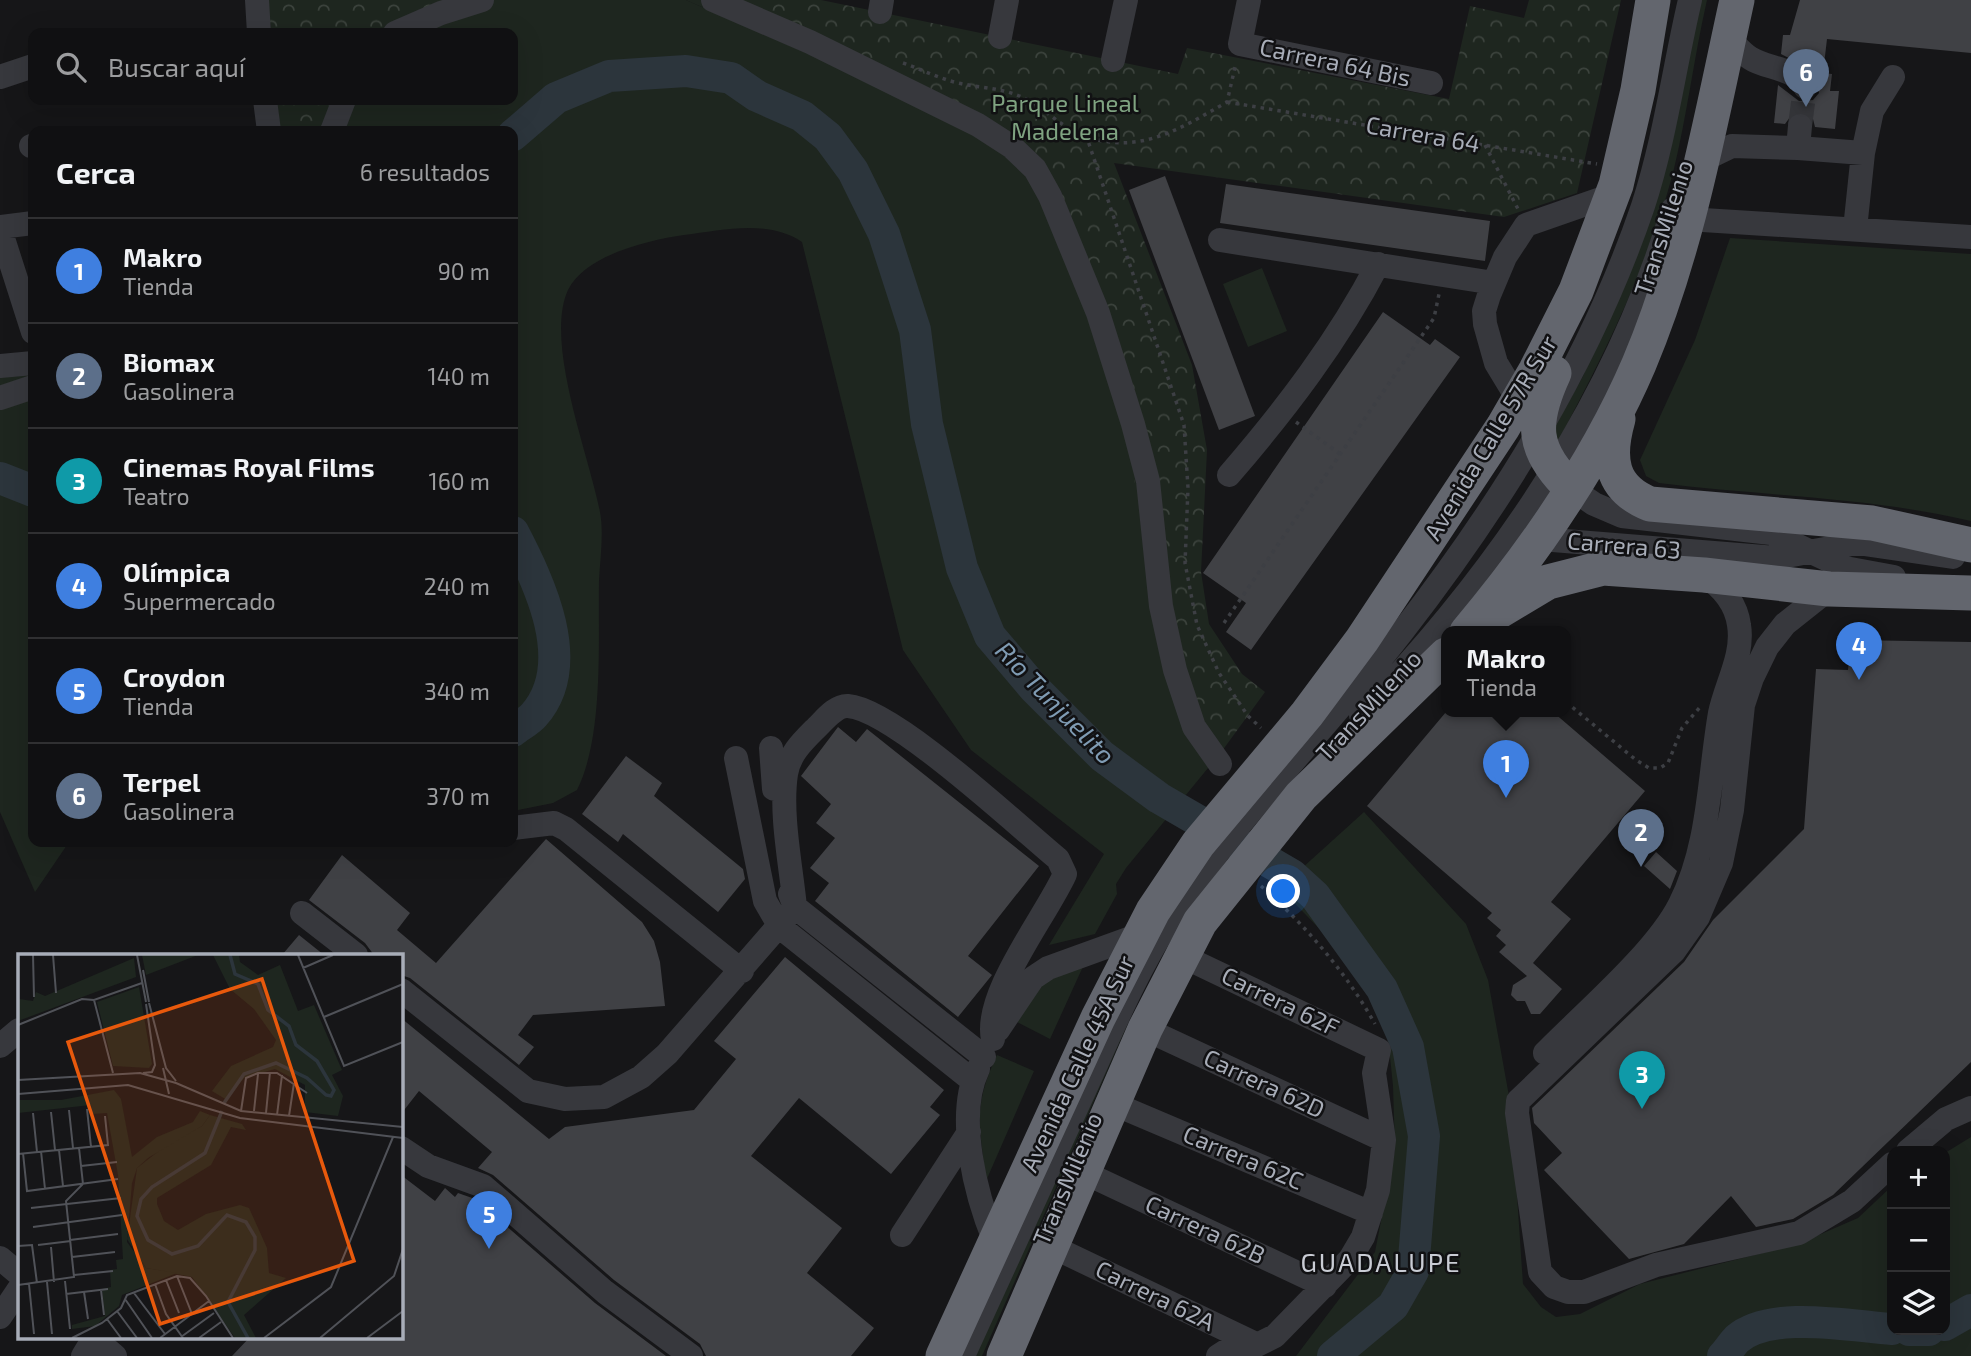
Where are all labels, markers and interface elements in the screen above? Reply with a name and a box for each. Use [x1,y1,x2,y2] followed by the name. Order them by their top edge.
[28,28,518,105] search box
[1257,31,1413,92] street label: Carrera 64 Bis
[52,48,90,86] icon: search
[1783,49,1829,107] pin: 6
[108,51,245,82] text: Buscar aquí
[991,88,1139,145] park label: Parque Lineal Madelena
[1364,109,1483,158] street label: Carrera 64
[56,154,136,190] text: Cerca
[1627,156,1698,299] street label: TransMilenio
[360,158,490,186] text: 6 resultados
[123,241,202,272] text: Makro
[74,257,84,285] text: 1
[438,257,490,285] text: 90 m
[123,272,194,300] text: Tienda
[1417,329,1562,545] street label: Avenida Calle 57R Sur
[123,346,215,377] text: Biomax
[72,362,86,390] text: 2
[428,362,490,390] text: 140 m
[123,377,235,405] text: Gasolinera
[123,451,375,482] text: Cinemas Royal Films
[72,467,86,495] text: 3
[429,467,490,495] text: 160 m
[123,482,190,510] text: Teatro
[1566,525,1682,564] street label: Carrera 63
[123,556,230,587] text: Olímpica
[72,572,86,600] text: 4
[424,572,490,600] text: 240 m
[123,587,275,615] text: Supermercado
[1836,622,1882,680] pin: 4
[1441,626,1571,717] popup
[990,634,1122,770] water label: Río Tunjuelito
[1466,642,1546,673] text: Makro
[1309,643,1427,767] street label: TransMilenio
[123,661,225,692] text: Croydon
[1466,673,1537,701] text: Tienda
[73,677,85,705] text: 5
[424,677,490,705] text: 340 m
[123,692,194,720] text: Tienda
[1483,740,1529,798] pin: 1
[123,766,201,797] text: Terpel
[72,782,86,810] text: 6
[426,782,490,810] text: 370 m
[123,797,235,825] text: Gasolinera
[1618,809,1664,867] pin: 2
[1266,874,1300,908] your location
[1014,950,1140,1176] street label: Avenida Calle 45A Sur
[18,954,402,1338] inset map
[1217,960,1344,1042] street label: Carrera 62F
[1200,1042,1330,1123] street label: Carrera 62D
[1619,1051,1665,1109] pin: 3
[1026,1108,1108,1249] street label: TransMilenio
[1179,1118,1308,1195] street label: Carrera 62C
[1887,1146,1950,1335] map controls
[1887,1146,1950,1209] button: +
[1141,1188,1270,1269] street label: Carrera 62B
[466,1191,512,1249] pin: 5
[1887,1209,1950,1272] button: −
[1300,1246,1462,1277] district label: GUADALUPE
[1091,1253,1220,1336] street label: Carrera 62A
[1887,1272,1950,1335] button: layers

